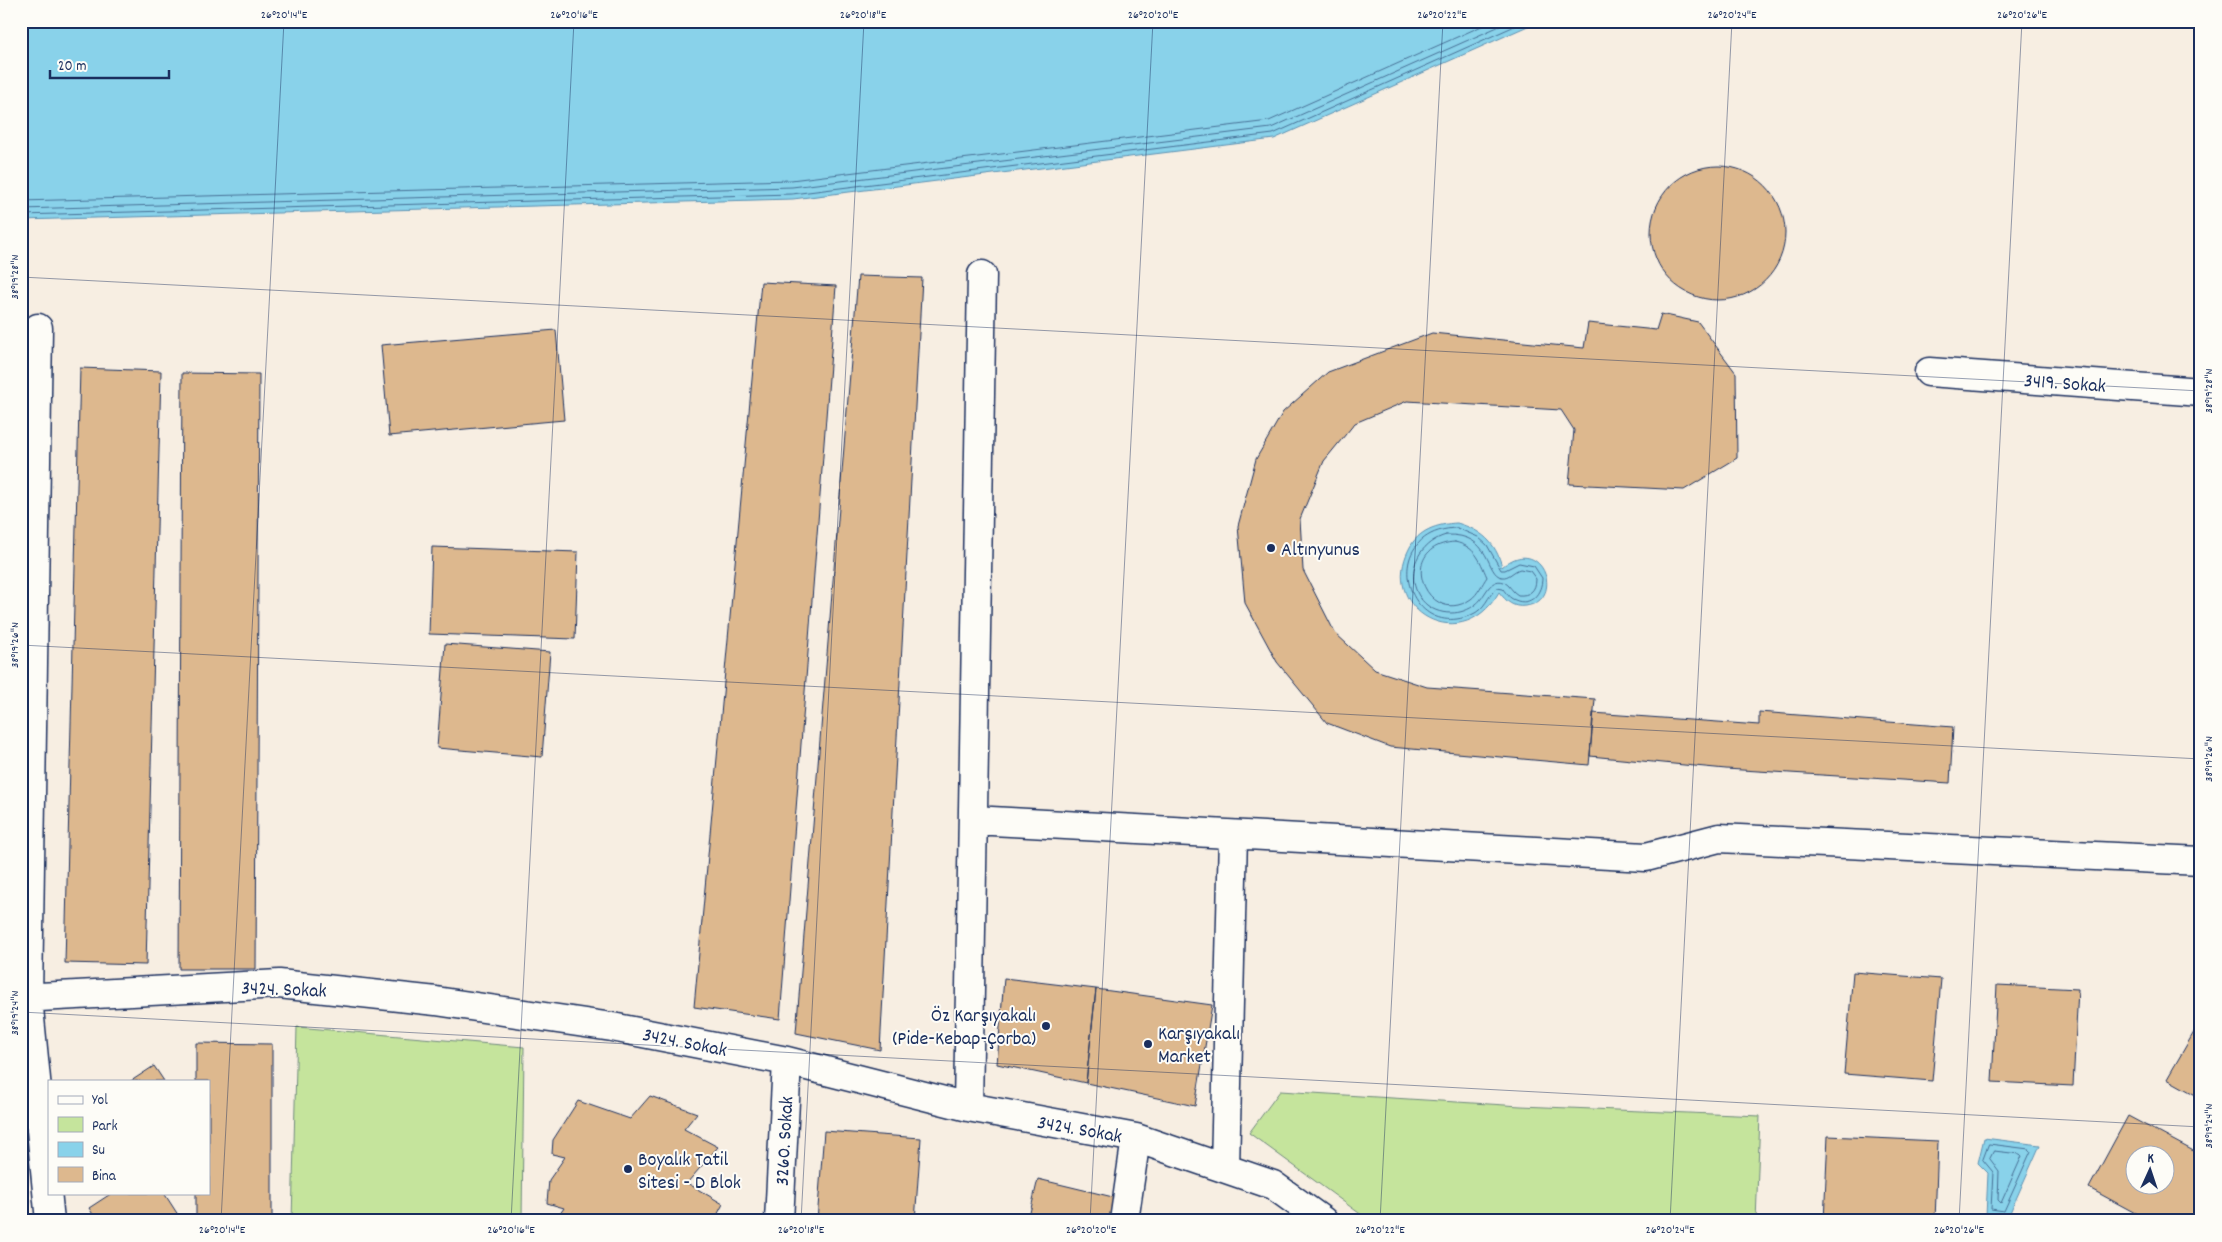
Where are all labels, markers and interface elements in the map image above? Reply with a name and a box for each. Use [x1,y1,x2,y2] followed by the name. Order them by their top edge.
[261,7,308,24] text: 26°20'14"E
[550,7,598,24] text: 26°20'16"E
[840,7,887,24] text: 26°20'18"E
[1128,7,1179,24] text: 26°20'20"E
[1417,7,1467,24] text: 26°20'22"E
[1707,7,1757,24] text: 26°20'24"E
[1997,7,2048,24] text: 26°20'26"E
[50,48,169,80] scale bar
[58,56,86,78] text: 20 m
[7,255,24,299] text: 38°19'28"N
[2023,368,2107,402] street label: 3419. Sokak
[2201,369,2218,413] text: 38°19'28"N
[1281,537,1360,565] place label: Altınyunus
[1265,542,1277,554] marker: Altınyunus
[7,622,24,668] text: 38°19'26"N
[2201,736,2218,782] text: 38°19'26"N
[241,976,327,1006] street label: 3424. Sokak
[7,990,24,1035] text: 38°19'24"N
[892,1003,1036,1054] place label: Öz Karşıyakalı (Pide-Kebap-Çorba)
[1040,1020,1052,1032] marker: Öz Karşıyakalı (Pide-Kebap-Çorba)
[1158,1021,1240,1072] place label: Karşıyakalı Market
[640,1022,729,1066] street label: 3424. Sokak
[1142,1038,1154,1050] marker: Karşıyakalı Market
[48,1080,210,1194] legend
[92,1090,108,1112] text: Yol
[770,1096,802,1187] street label: 3260. Sokak
[2201,1103,2218,1148] text: 38°19'24"N
[1035,1110,1124,1152] street label: 3424. Sokak
[92,1116,118,1138] text: Park
[92,1140,105,1162] text: Su
[2124,1144,2174,1194] north arrow
[638,1147,741,1198] place label: Boyalık Tatil Sitesi - D Blok
[2147,1149,2155,1169] text: K
[622,1163,634,1175] marker: Boyalık Tatil Sitesi - D Blok
[92,1166,117,1188] text: Bina
[199,1222,246,1239] text: 26°20'14"E
[487,1222,535,1239] text: 26°20'16"E
[778,1222,825,1239] text: 26°20'18"E
[1066,1222,1117,1239] text: 26°20'20"E
[1355,1222,1405,1239] text: 26°20'22"E
[1645,1222,1695,1239] text: 26°20'24"E
[1934,1222,1985,1239] text: 26°20'26"E

